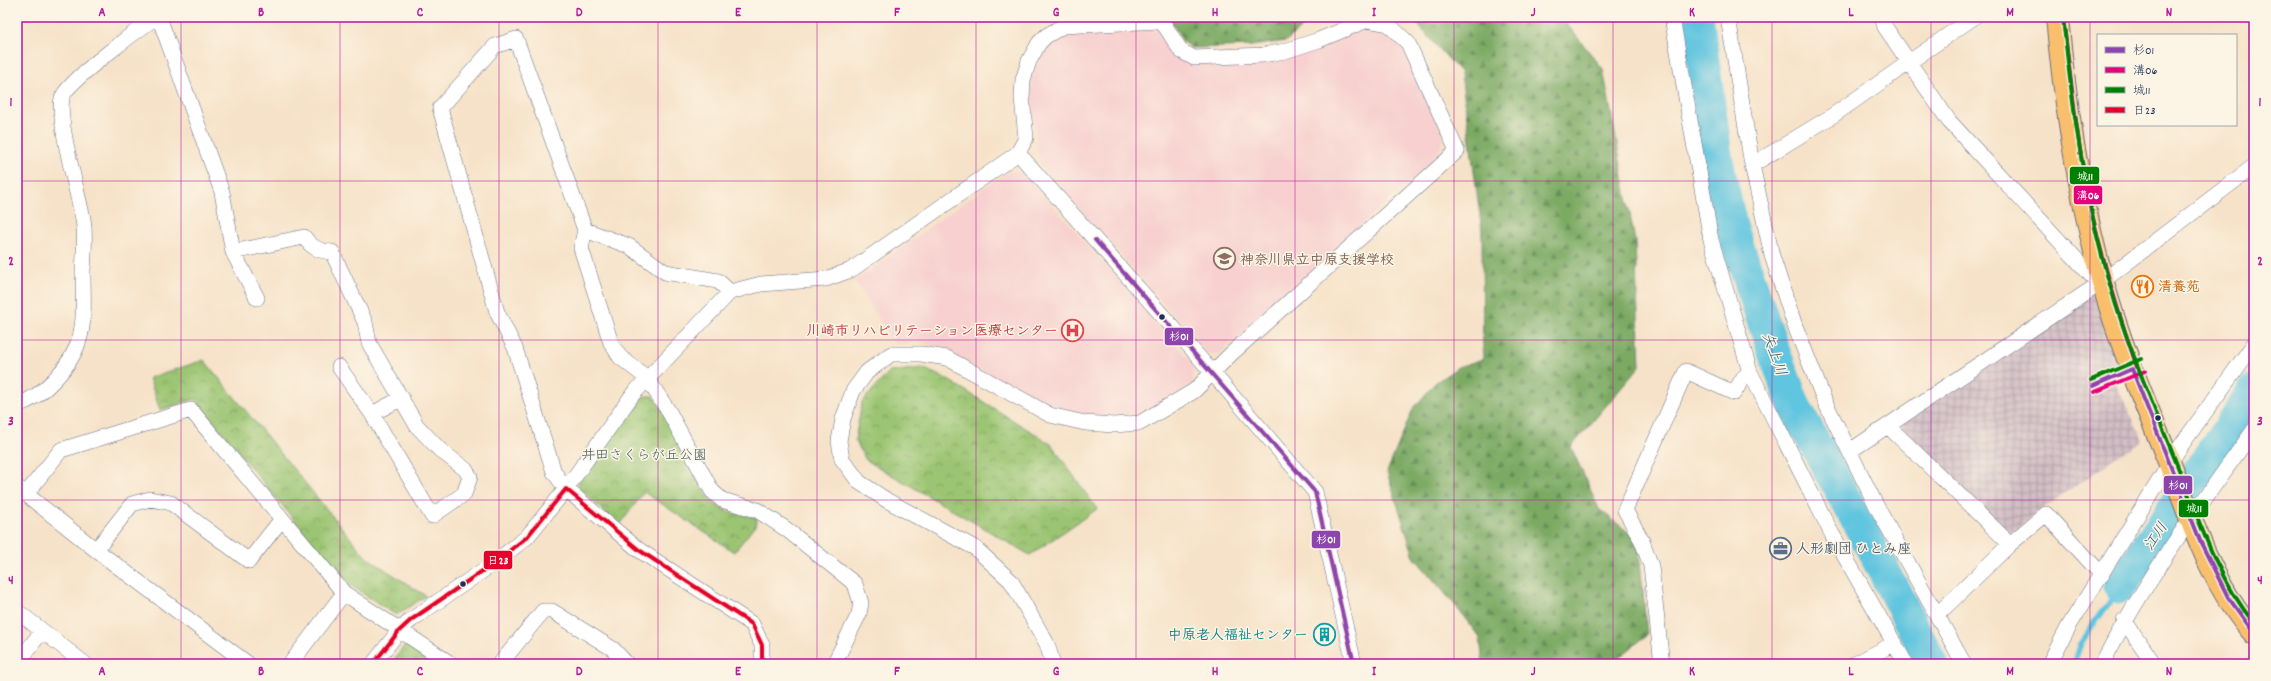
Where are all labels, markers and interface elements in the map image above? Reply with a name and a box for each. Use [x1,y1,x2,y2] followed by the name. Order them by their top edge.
[98,4,106,23] text: A
[258,4,264,23] text: B
[417,4,424,23] text: C
[576,4,583,23] text: D
[735,4,742,23] text: E
[894,4,900,23] text: F
[1053,4,1060,23] text: G
[1212,4,1219,23] text: H
[1372,4,1377,23] text: I
[1531,4,1536,23] text: J
[1689,4,1695,23] text: K
[1848,4,1854,23] text: L
[2006,4,2014,23] text: M
[2166,4,2172,23] text: N
[2097,34,2237,126] legend
[2133,43,2154,60] text: 杉01
[2133,63,2158,80] text: 溝06
[2133,83,2150,100] text: 城11
[10,94,13,113] text: 1
[2259,94,2262,113] text: 1
[2133,103,2156,120] text: 日23
[2069,166,2100,185] line badge: 城11
[2077,170,2093,186] text: 城11
[2073,185,2103,205] line badge: 溝06
[2077,189,2100,205] text: 溝06
[1211,246,1237,272] school or university icon: 神奈川県立中原支援学校
[1240,251,1394,271] place label: 神奈川県立中原支援学校
[8,253,14,272] text: 2
[2257,253,2263,272] text: 2
[2130,273,2156,299] restaurant icon: 清養苑
[2158,278,2200,298] place label: 清養苑
[1157,312,1167,322] unlabelled marker
[1060,317,1086,343] hospital icon: 川崎市リハビリテーション医療センター
[807,322,1058,342] place label: 川崎市リハビリテーション医療センター
[1164,327,1194,346] line badge: 杉01
[1169,330,1189,346] text: 杉01
[1755,330,1791,380] water label: 矢上川
[8,413,14,432] text: 3
[2153,413,2163,423] unlabelled marker
[2257,413,2263,432] text: 3
[581,446,707,466] park label: 井田さくらが丘公園
[2163,475,2193,495] line badge: 杉01
[2168,479,2188,495] text: 杉01
[2178,499,2209,518] line badge: 城11
[2186,502,2202,518] text: 城11
[2139,519,2174,556] water label: 江川
[1311,530,1341,549] line badge: 杉01
[1316,533,1336,549] text: 杉01
[1767,535,1793,561] office icon: 人形劇団 ひとみ座
[1796,540,1911,560] place label: 人形劇団 ひとみ座
[483,550,513,570] line badge: 日23
[488,554,508,570] text: 日23
[8,572,14,591] text: 4
[2257,572,2263,591] text: 4
[458,579,468,589] unlabelled marker
[1311,621,1337,647] building icon: 中原老人福祉センター
[1168,626,1308,646] place label: 中原老人福祉センター
[98,663,106,681] text: A
[258,663,264,681] text: B
[417,663,424,681] text: C
[576,663,583,681] text: D
[735,663,742,681] text: E
[894,663,900,681] text: F
[1053,663,1060,681] text: G
[1212,663,1219,681] text: H
[1372,663,1377,681] text: I
[1531,663,1536,681] text: J
[1689,663,1695,681] text: K
[1848,663,1854,681] text: L
[2006,663,2014,681] text: M
[2166,663,2172,681] text: N

